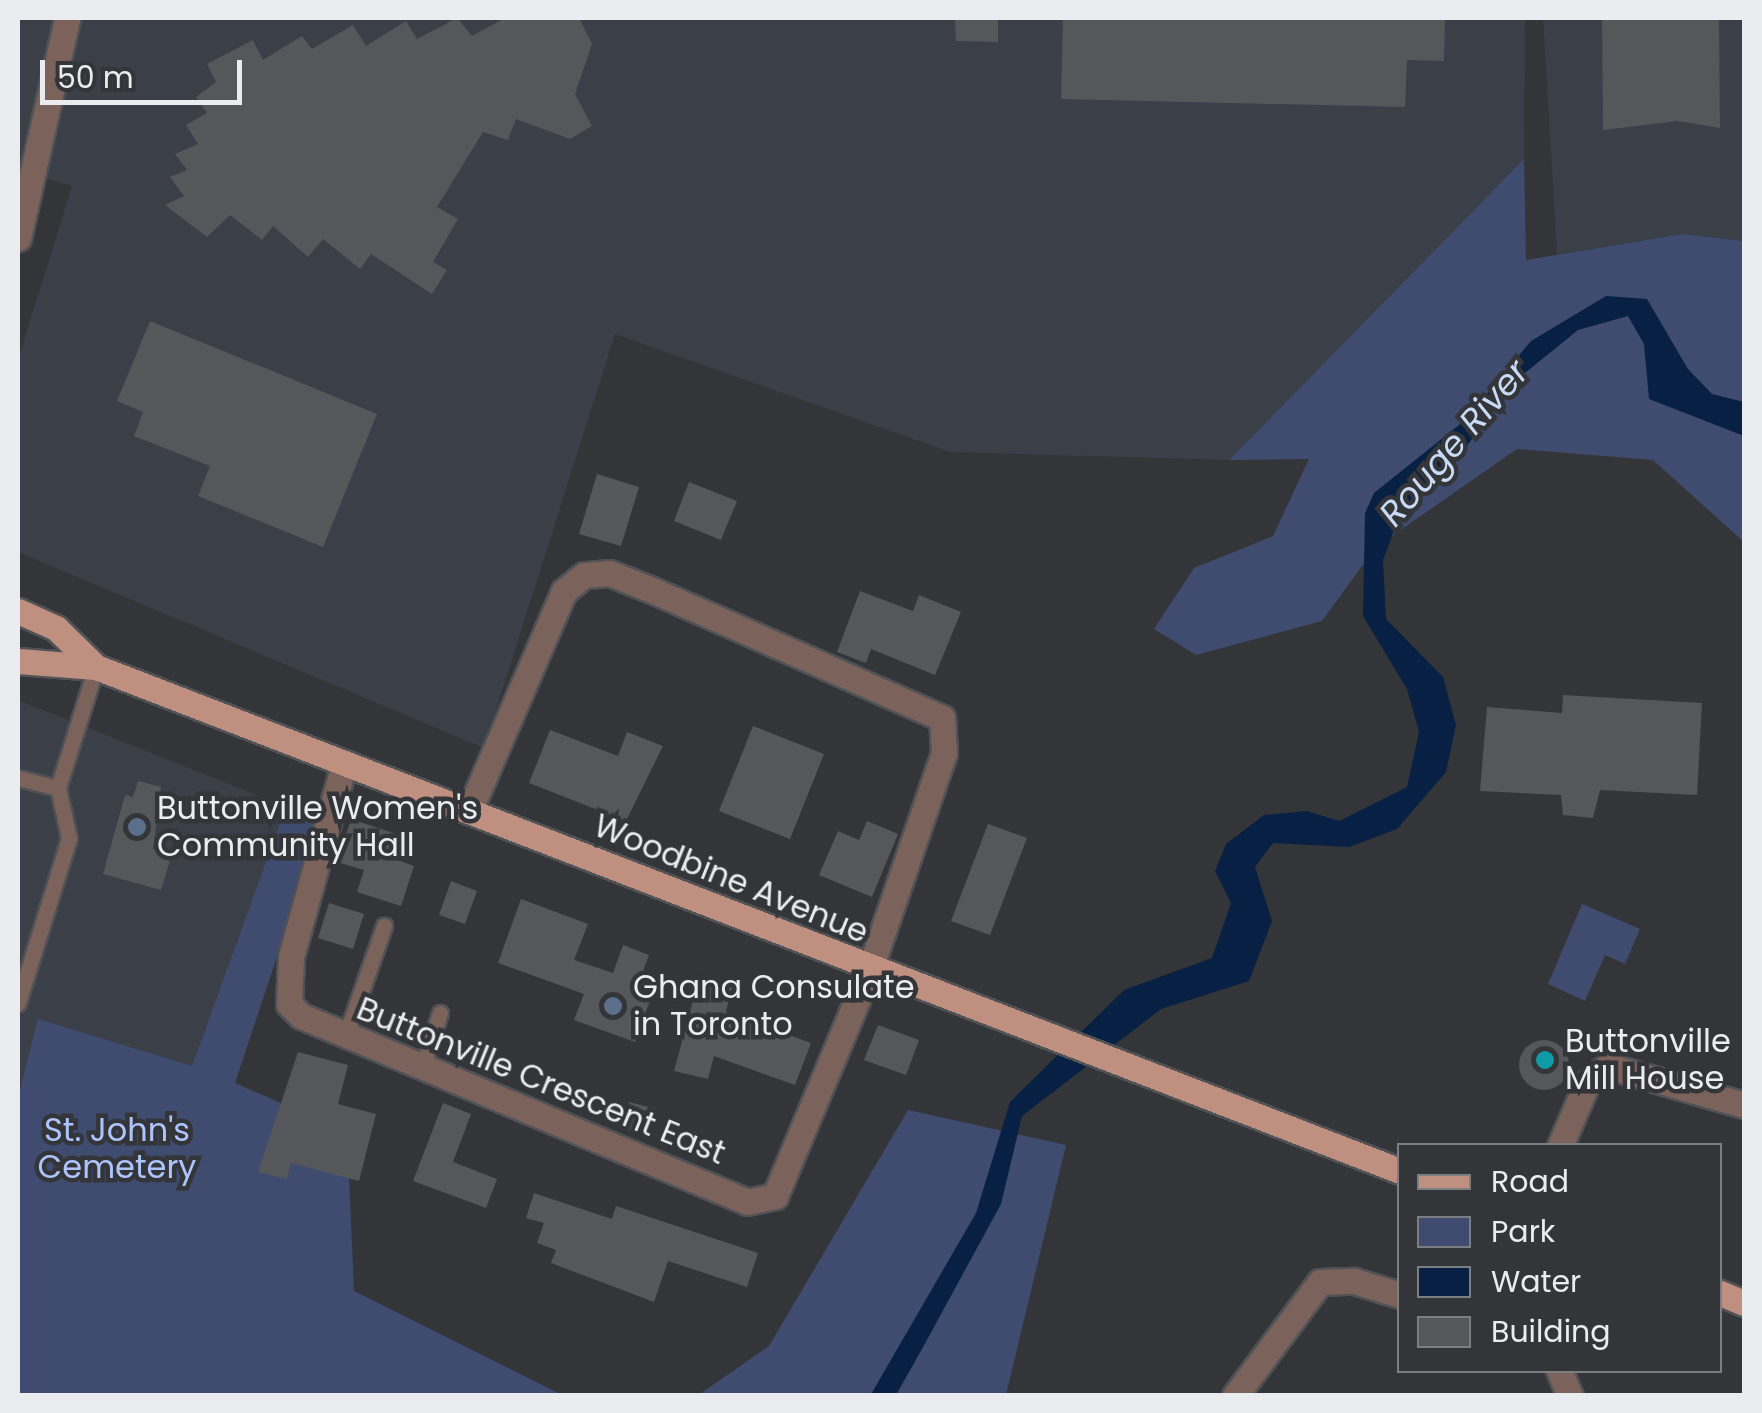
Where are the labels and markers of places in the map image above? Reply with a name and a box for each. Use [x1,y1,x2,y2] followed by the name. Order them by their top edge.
[157,790,478,865] place label: Buttonville Women's Community Hall
[126,816,148,838] marker: Buttonville Women's Community Hall
[633,969,915,1044] place label: Ghana Consulate in Toronto
[602,995,624,1017] marker: Ghana Consulate in Toronto
[1565,1023,1731,1098] place label: Buttonville Mill House
[1534,1049,1556,1071] marker: Buttonville Mill House

